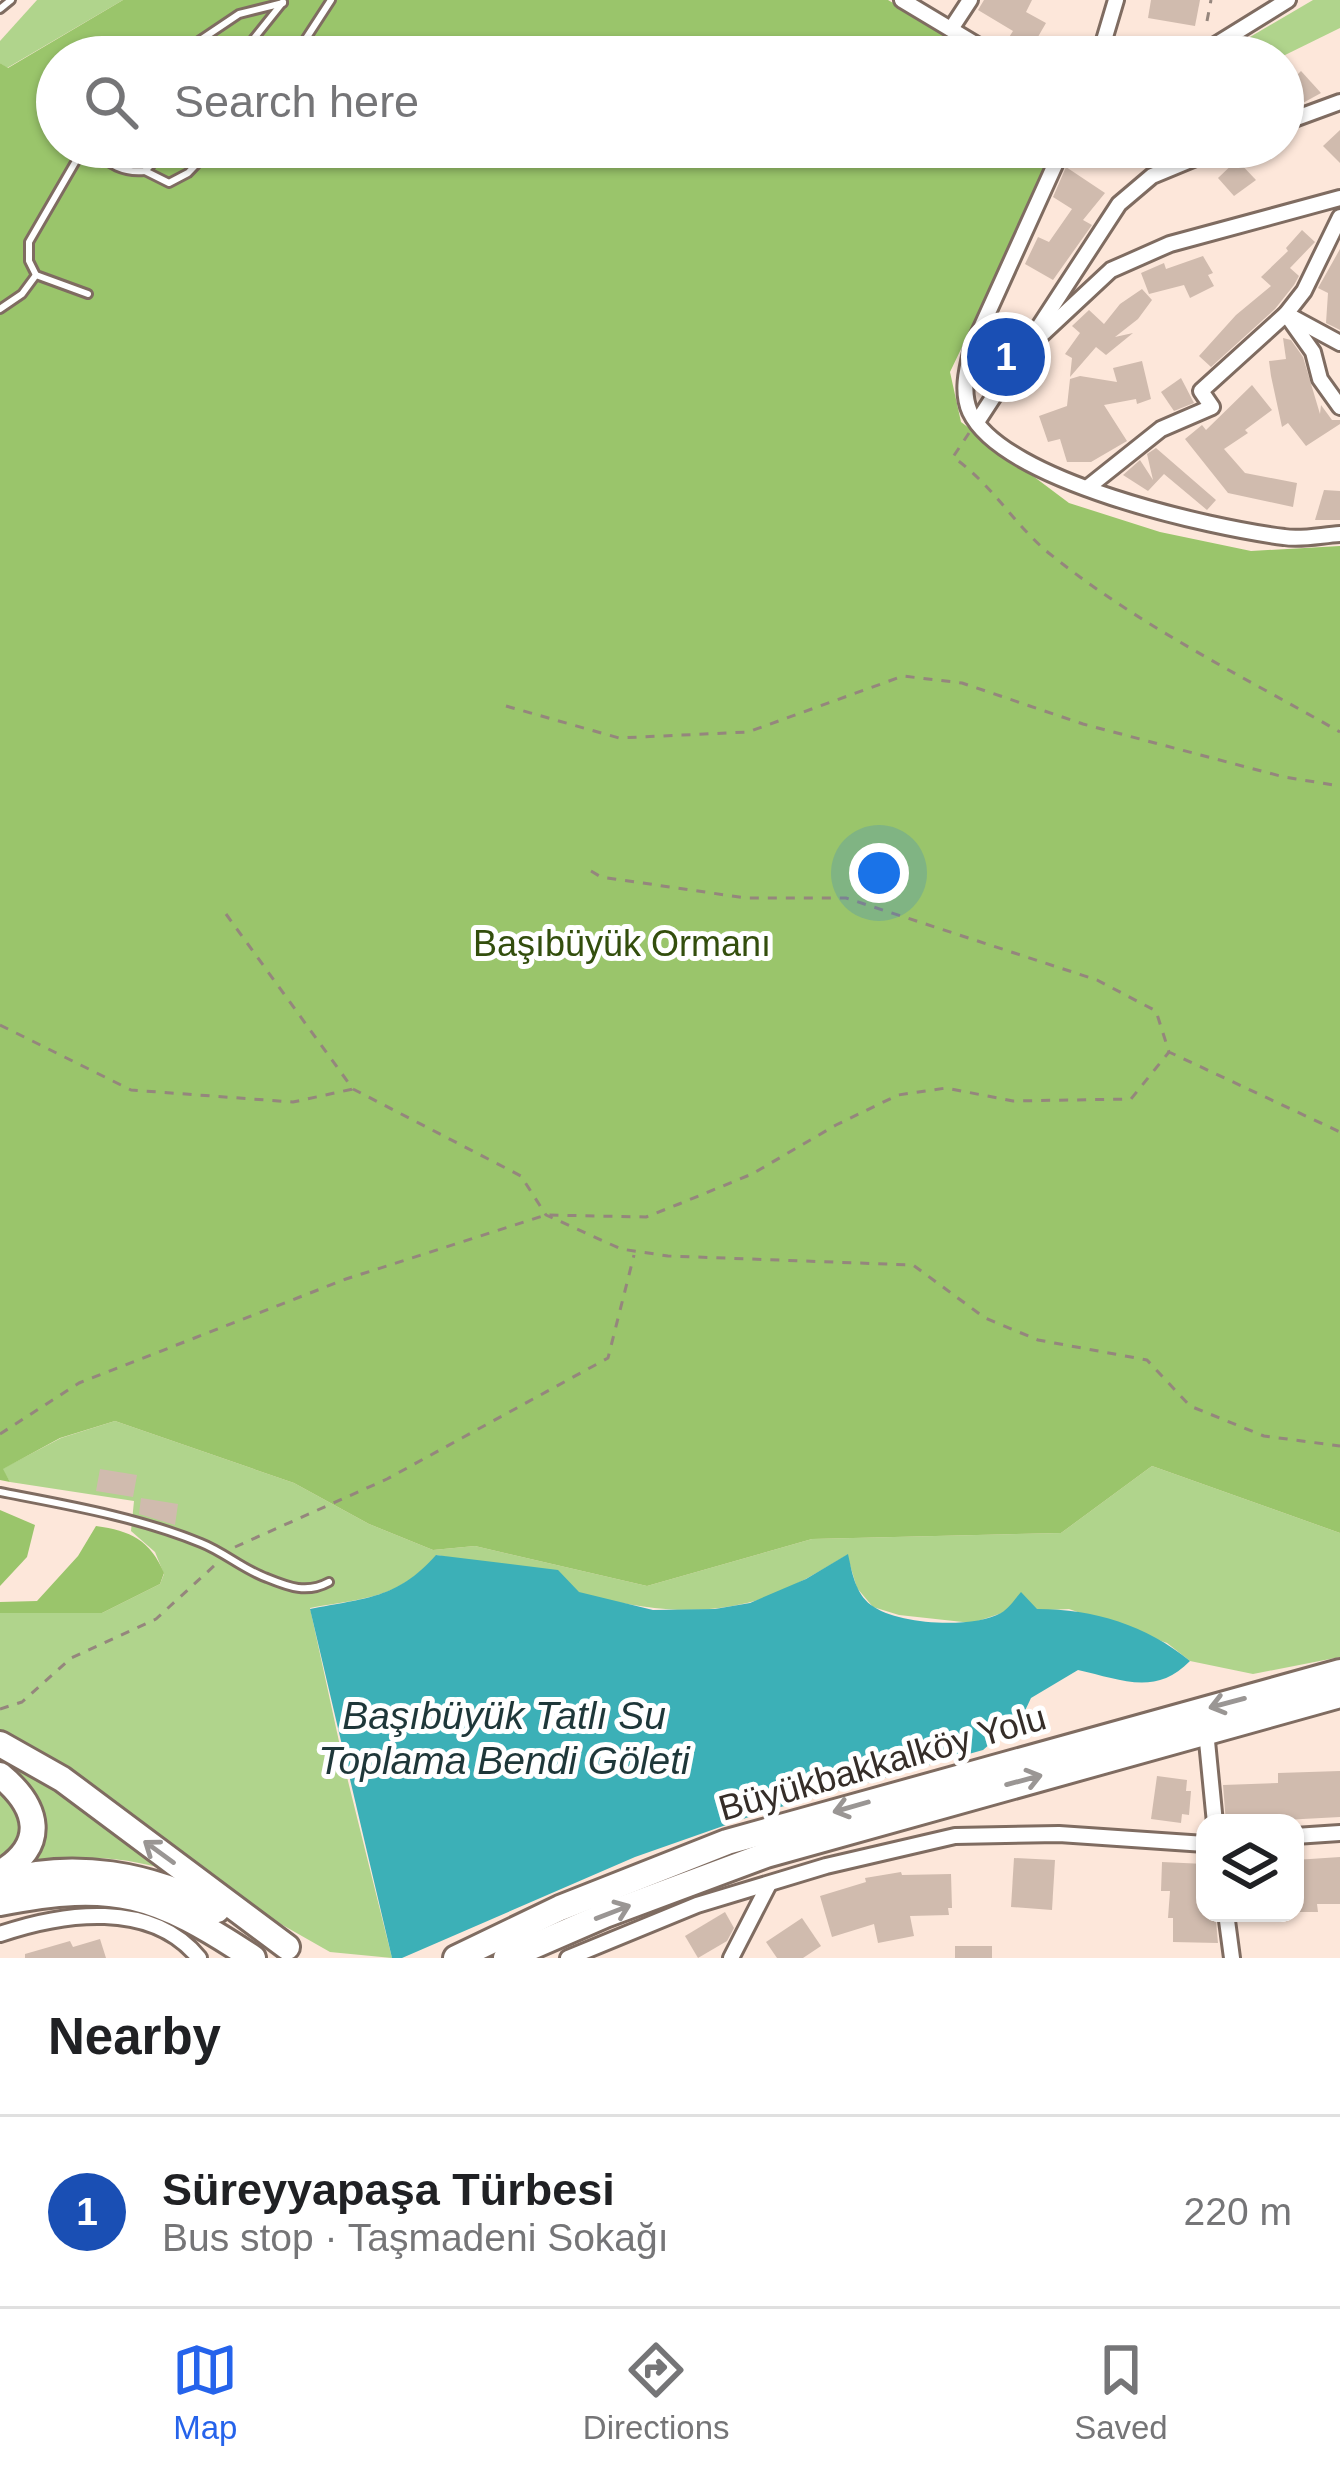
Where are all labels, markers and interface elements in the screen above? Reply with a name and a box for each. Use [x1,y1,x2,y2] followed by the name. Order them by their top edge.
[36,36,1304,168] search box
[78,69,144,135] icon: search
[174,76,419,127] text: Search here
[967,312,1045,402] pin: 1
[849,843,909,903] your location
[473,923,771,964] park label: Başıbüyük Ormanı
[1209,1693,1247,1715] one-way arrow
[318,1694,691,1782] water label: Başıbüyük Tatlı Su Toplama Bendi Göleti
[714,1696,1050,1829] street label: Büyükbakkalköy Yolu
[1005,1768,1043,1790] one-way arrow
[833,1797,871,1819] one-way arrow
[1196,1814,1304,1922] map controls
[1196,1814,1304,1922] button: layers
[143,1840,176,1865] one-way arrow
[594,1899,631,1921] one-way arrow
[48,2008,221,2065] text: Nearby
[162,2164,615,2215] text: Süreyyapaşa Türbesi
[76,2190,98,2233] text: 1
[1184,2190,1292,2233] text: 220 m
[162,2216,669,2259] text: Bus stop · Taşmadeni Sokağı
[172,2337,238,2447] tab: Map
[583,2337,730,2447] tab: Directions
[1074,2337,1168,2447] tab: Saved

